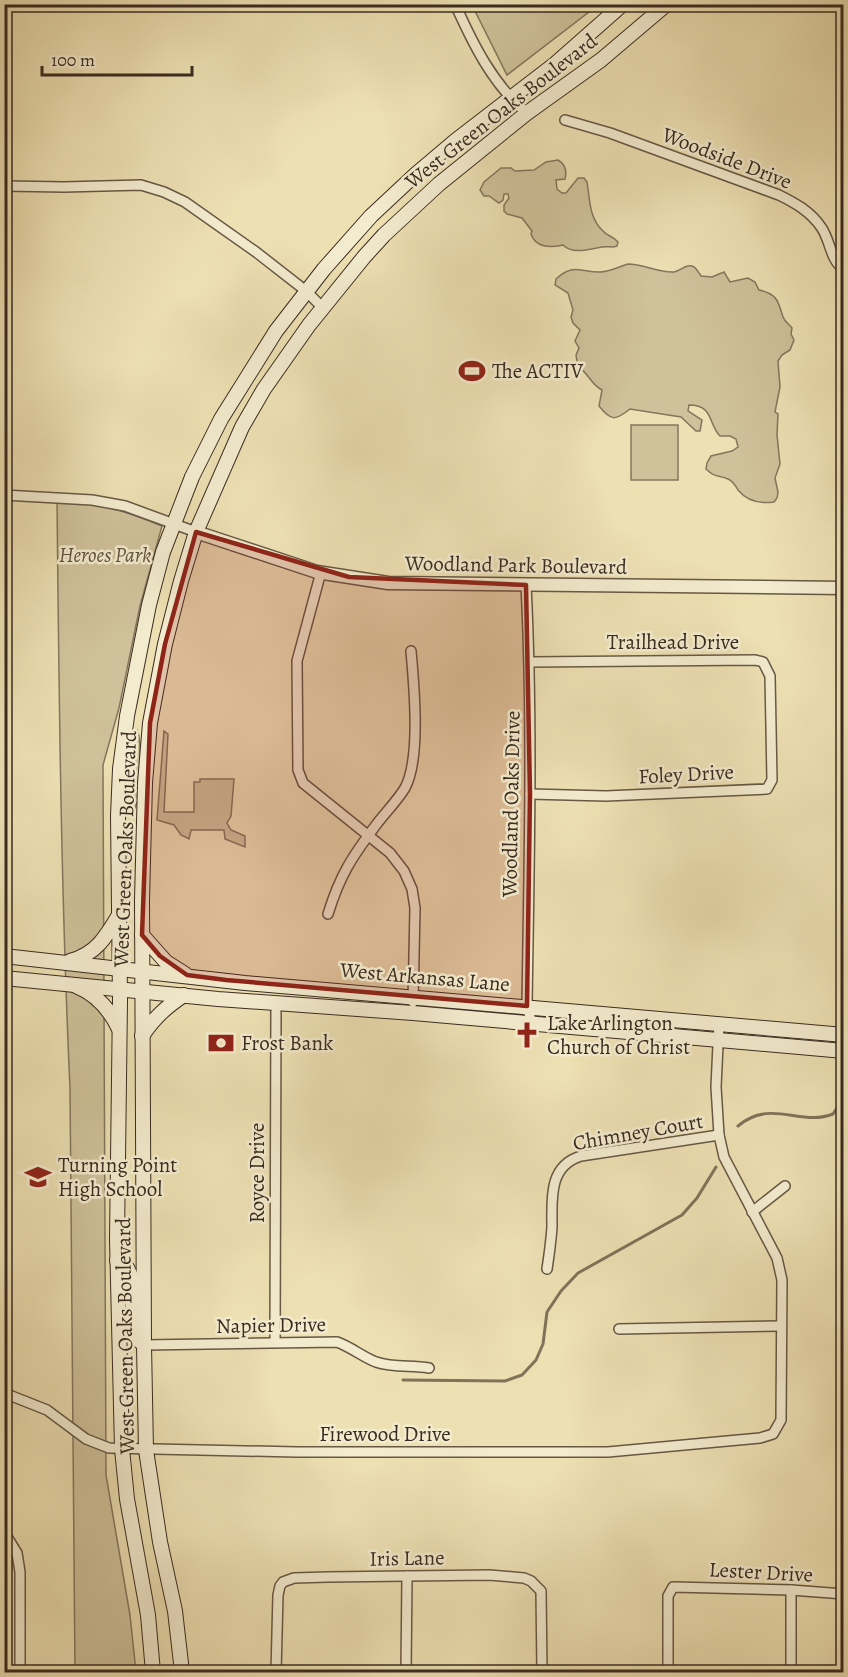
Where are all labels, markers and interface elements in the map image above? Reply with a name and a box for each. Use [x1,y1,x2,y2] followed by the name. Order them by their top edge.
[398,27,603,196] street label: West Green Oaks Boulevard
[42,39,192,77] scale bar
[51,48,95,72] text: 100 m
[657,120,796,196] street label: Woodside Drive
[457,356,487,386] sports icon: The ACTIV
[492,357,584,385] place label: The ACTIV
[59,541,151,569] park label: Heroes Park
[404,549,628,581] street label: Woodland Park Boulevard
[607,628,739,656] street label: Trailhead Drive
[495,710,527,899] street label: Woodland Oaks Drive
[107,729,143,969] street label: West Green Oaks Boulevard
[638,758,734,790] street label: Foley Drive
[338,956,511,998] street label: West Arkansas Lane
[547,1009,690,1061] place label: Lake Arlington Church of Christ
[512,1020,542,1050] church icon: Lake Arlington Church of Christ
[206,1028,236,1058] bank icon: Frost Bank
[241,1029,334,1057] place label: Frost Bank
[571,1107,705,1157] street label: Chimney Court
[243,1123,271,1223] street label: Royce Drive
[58,1151,177,1203] place label: Turning Point High School
[23,1162,53,1192] school or university icon: Turning Point High School
[109,1217,141,1456] street label: West Green Oaks Boulevard
[216,1310,326,1340] street label: Napier Drive
[319,1420,451,1448] street label: Firewood Drive
[369,1543,445,1573] street label: Iris Lane
[708,1555,814,1589] street label: Lester Drive

